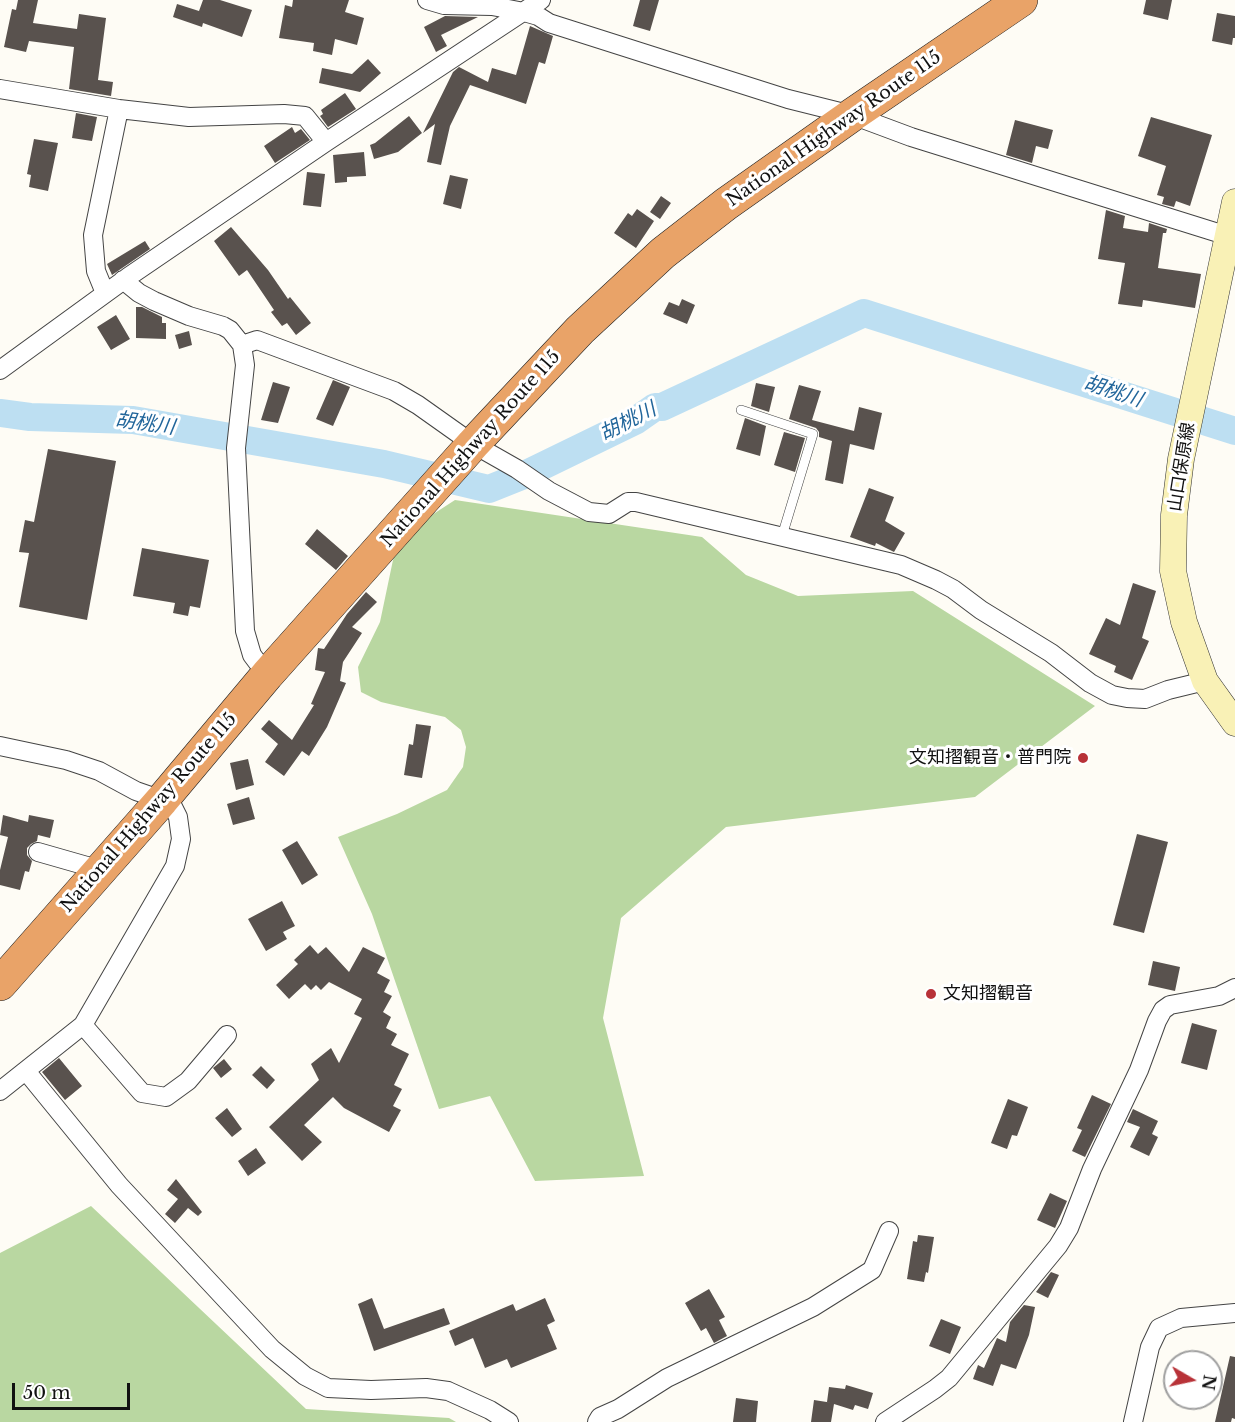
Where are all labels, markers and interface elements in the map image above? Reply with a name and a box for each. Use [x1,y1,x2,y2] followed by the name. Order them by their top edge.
[723,46,945,212] street label: National Highway Route 115
[377,346,565,552] street label: National Highway Route 115
[1081,371,1145,413] water label: 胡桃川
[596,398,660,446] water label: 胡桃川
[114,408,176,440] water label: 胡桃川
[1164,421,1200,513] street label: 山口保原線
[57,709,241,917] street label: National Highway Route 115
[909,747,1071,769] place label: 文知摺観音・普門院
[1076,751,1090,765] marker: 文知摺観音・普門院
[943,983,1033,1005] place label: 文知摺観音
[924,987,938,1001] marker: 文知摺観音
[1163,1350,1223,1410] north arrow
[15,1371,134,1409] scale bar
[1198,1374,1220,1391] text: N
[23,1382,71,1404] text: 50 m

